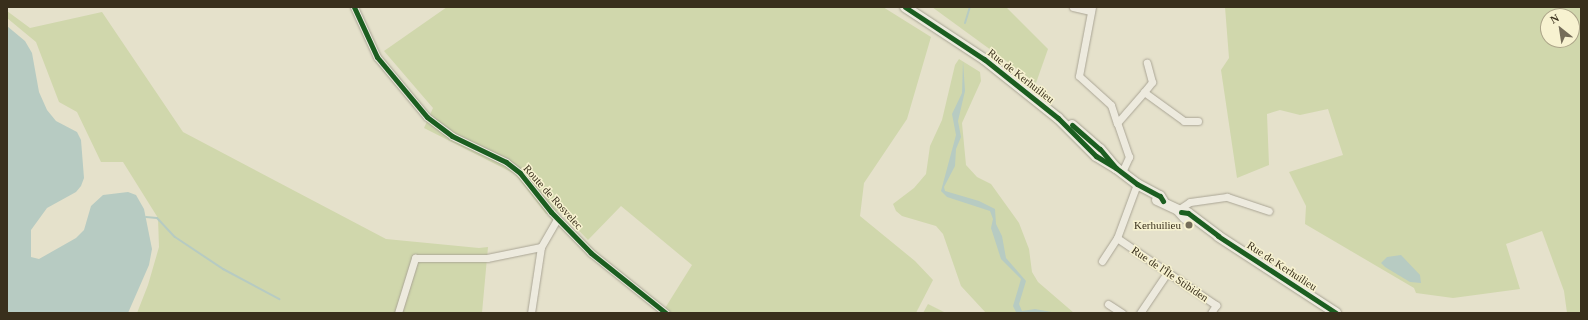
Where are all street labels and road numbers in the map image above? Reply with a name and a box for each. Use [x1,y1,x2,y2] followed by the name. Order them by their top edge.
[985,46,1057,106] street label: Rue de Kerhuilieu
[521,162,585,232] street label: Route de Rosvelec
[1245,239,1319,293] street label: Rue de Kerhuilieu
[1129,243,1211,305] street label: Rue de l'Île Stibiden

